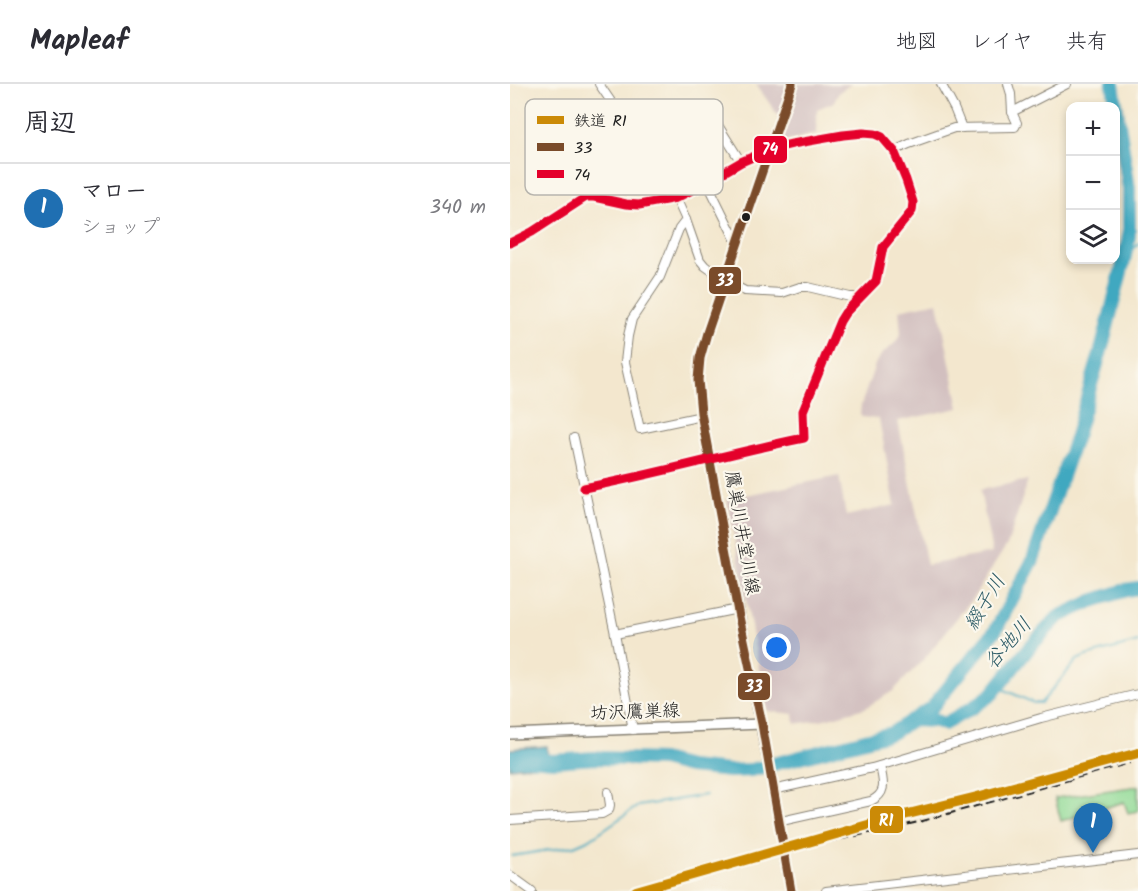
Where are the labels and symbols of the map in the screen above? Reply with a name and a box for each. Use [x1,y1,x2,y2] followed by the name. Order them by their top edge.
[525,99,723,195] legend
[574,109,627,134] text: 鉄道 R1
[753,135,788,164] line badge: 74
[574,136,592,161] text: 33
[762,138,778,163] text: 74
[574,163,590,188] text: 74
[740,211,752,223] unlabelled marker
[708,266,742,295] line badge: 33
[715,269,734,294] text: 33
[716,468,766,598] street label: 鷹巣川井堂川線
[957,569,1015,637] water label: 綴子川
[977,611,1041,677] water label: 谷地川
[762,633,791,662] your location
[737,672,771,701] line badge: 33
[744,675,763,700] text: 33
[590,697,680,729] street label: 坊沢鷹巣線
[1074,804,1112,853] pin: 1
[869,805,904,834] line badge: R1
[879,809,893,834] text: R1

